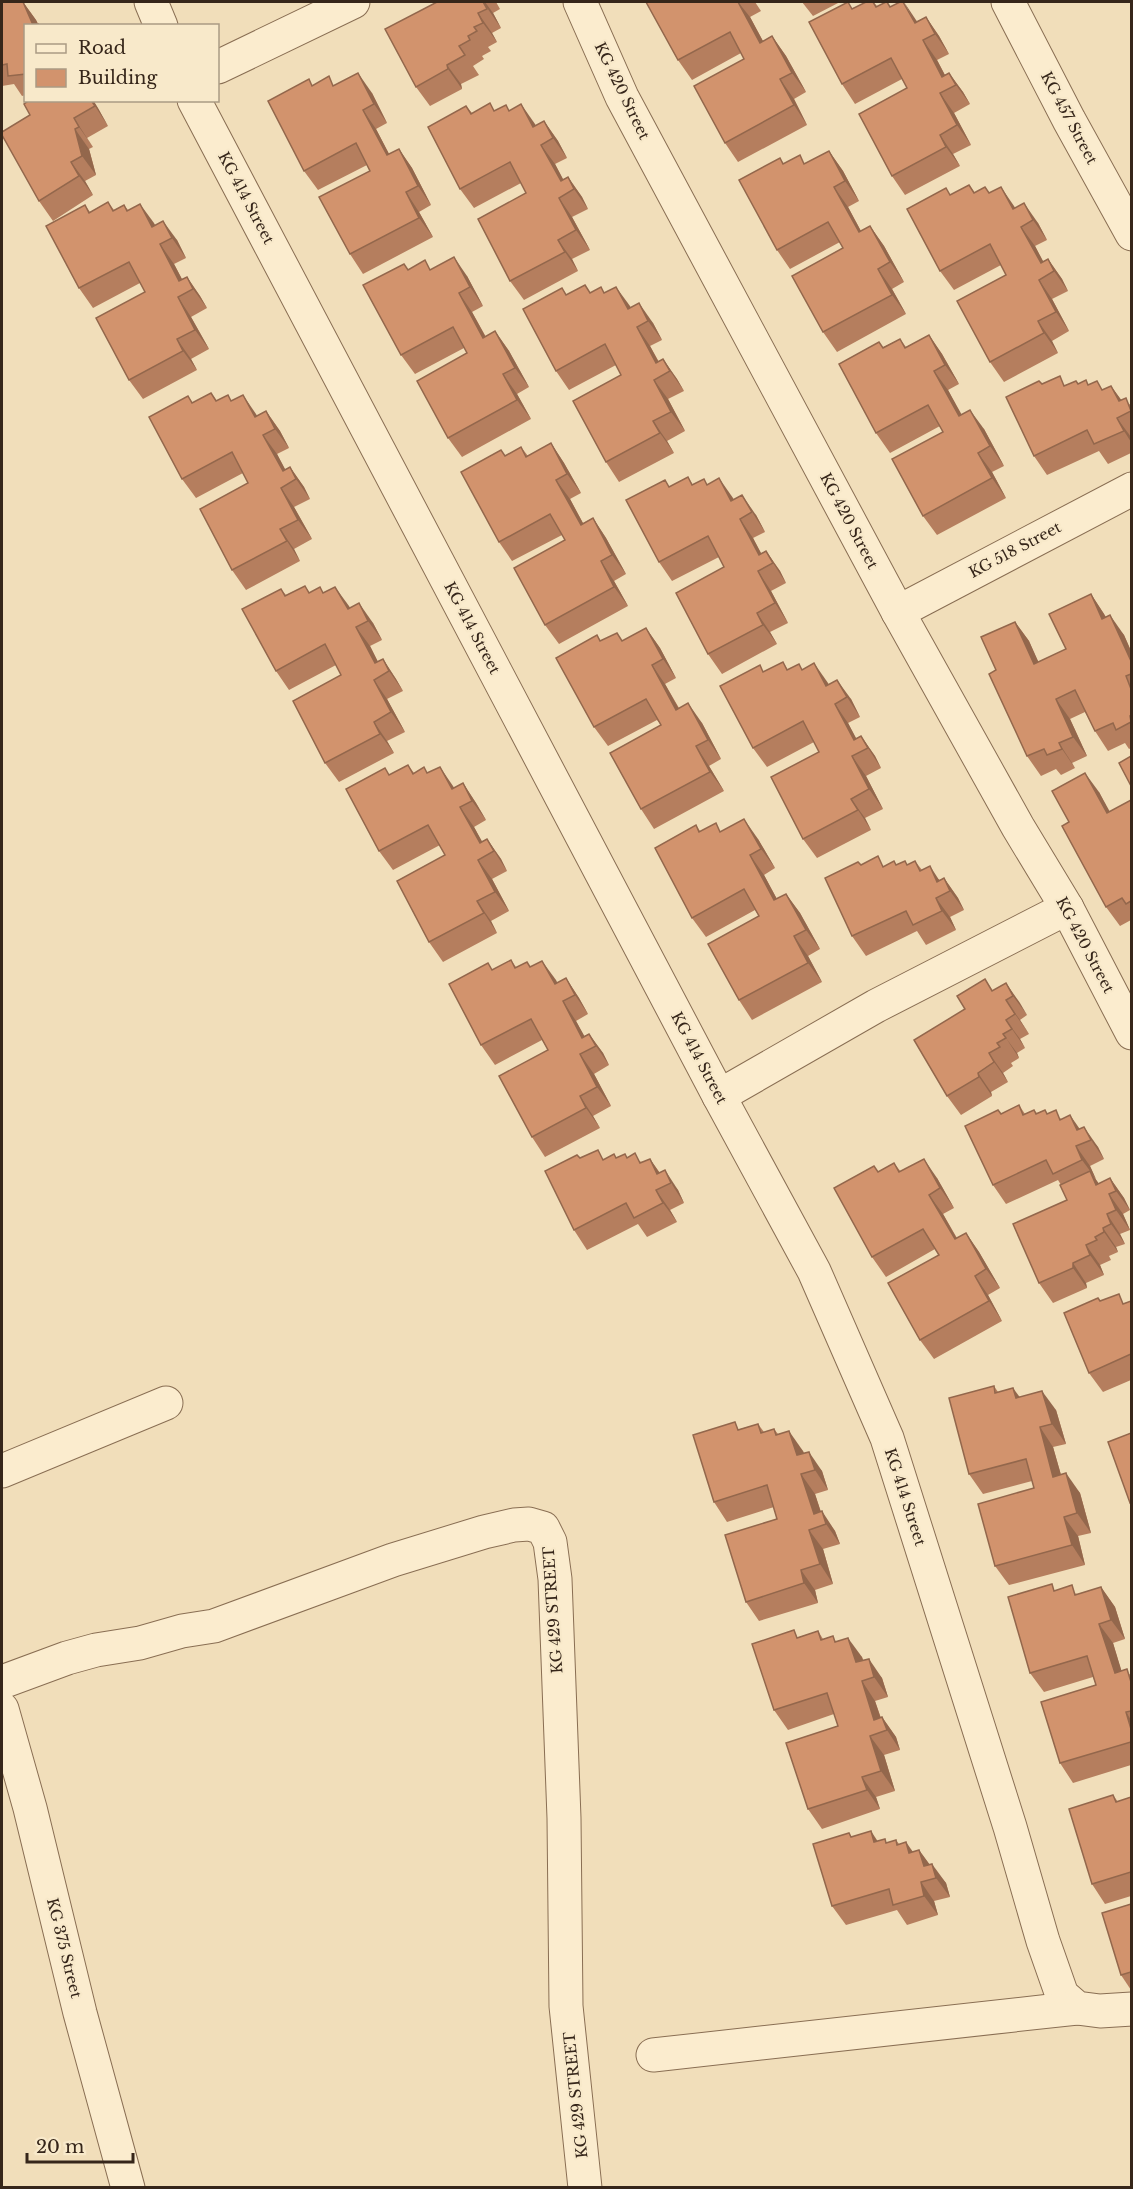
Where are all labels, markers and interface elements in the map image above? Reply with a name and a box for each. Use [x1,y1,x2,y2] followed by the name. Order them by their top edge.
[24,24,219,102] legend
[78,37,126,59] text: Road
[591,39,654,143] street label: KG 420 Street
[78,67,157,89] text: Building
[1037,68,1102,168] street label: KG 457 Street
[214,148,279,247] street label: KG 414 Street
[816,469,883,572] street label: KG 420 Street
[965,517,1064,582] street label: KG 518 Street
[440,578,505,677] street label: KG 414 Street
[1052,893,1119,996] street label: KG 420 Street
[667,1008,732,1107] street label: KG 414 Street
[881,1446,930,1548] street label: KG 414 Street
[539,1546,566,1674] street label: KG 429 STREET
[43,1896,86,2000] street label: KG 375 Street
[559,2031,592,2159] street label: KG 429 STREET
[27,2126,134,2164] scale bar
[36,2136,84,2158] text: 20 m

